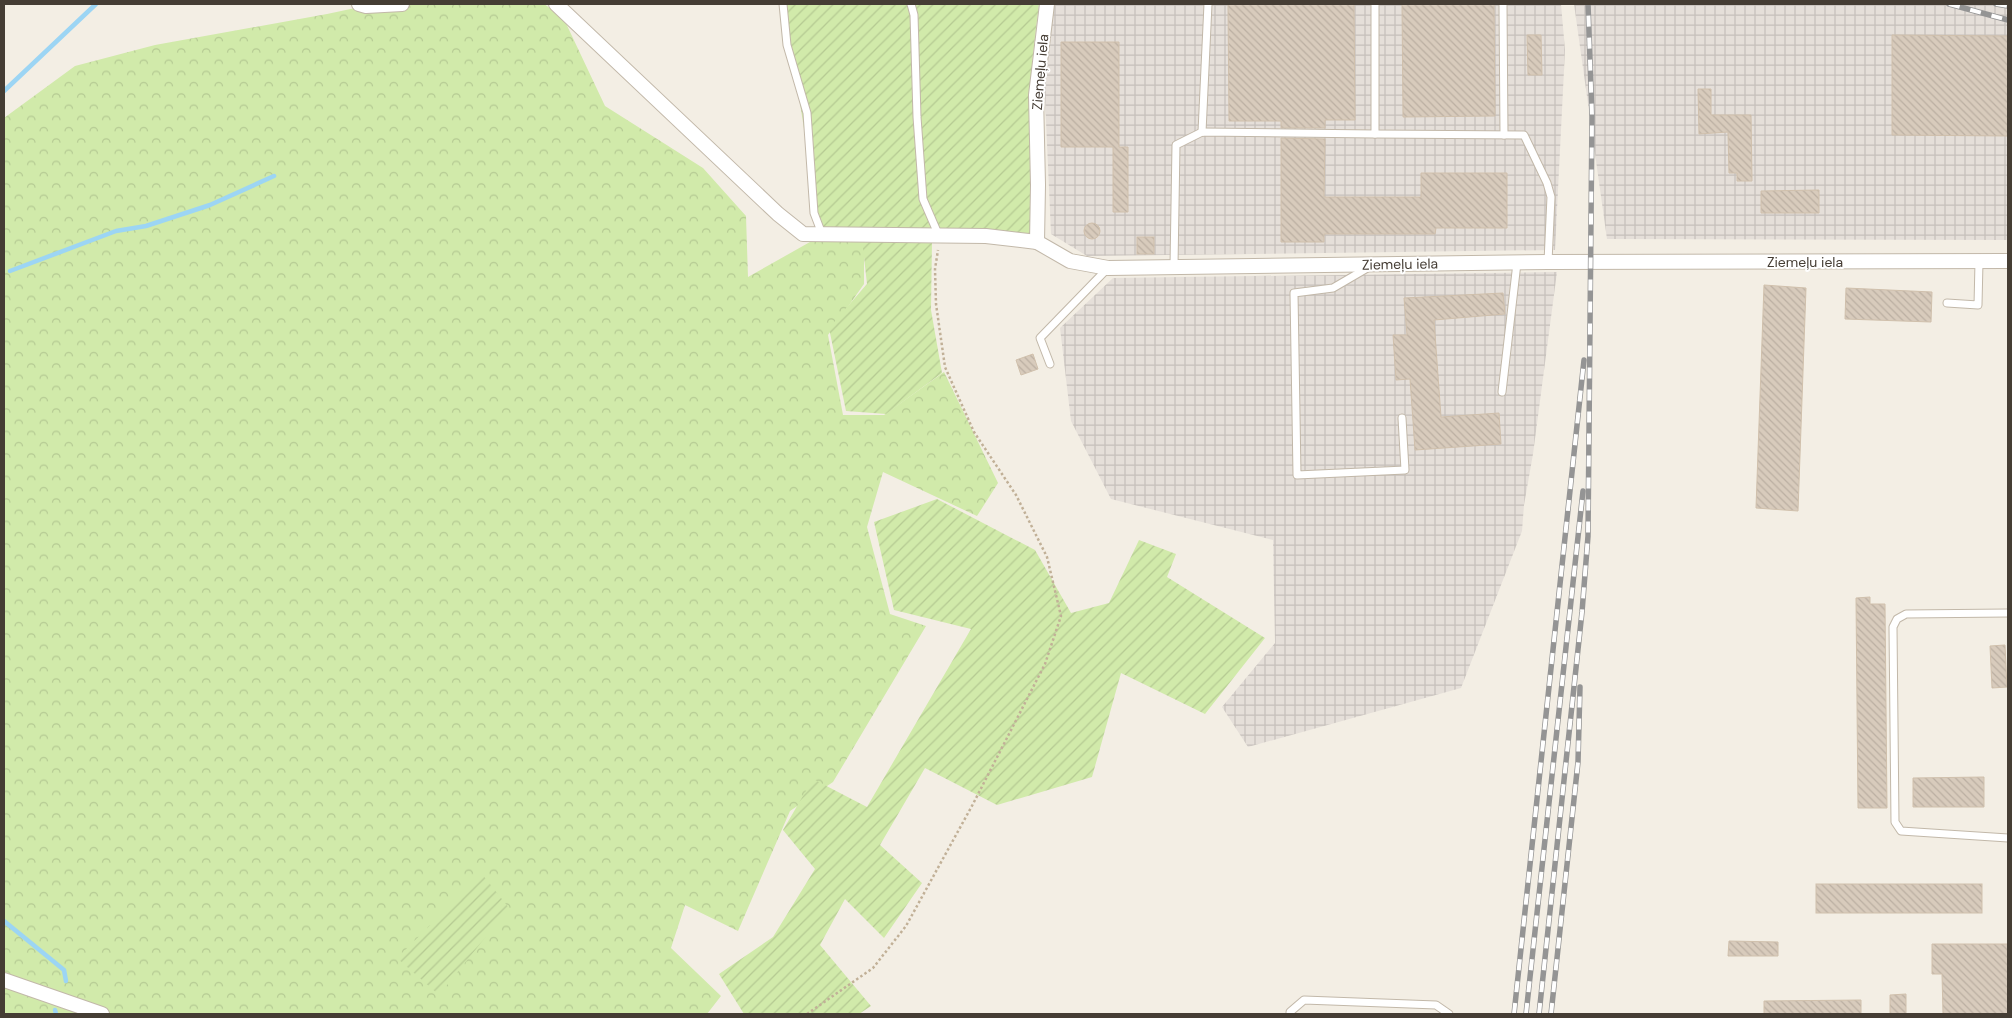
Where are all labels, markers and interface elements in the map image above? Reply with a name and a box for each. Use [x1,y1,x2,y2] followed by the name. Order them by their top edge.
[1028,33,1052,111] street label: Ziemeļu iela
[1767,253,1843,271] street label: Ziemeļu iela
[1362,254,1438,274] street label: Ziemeļu iela

